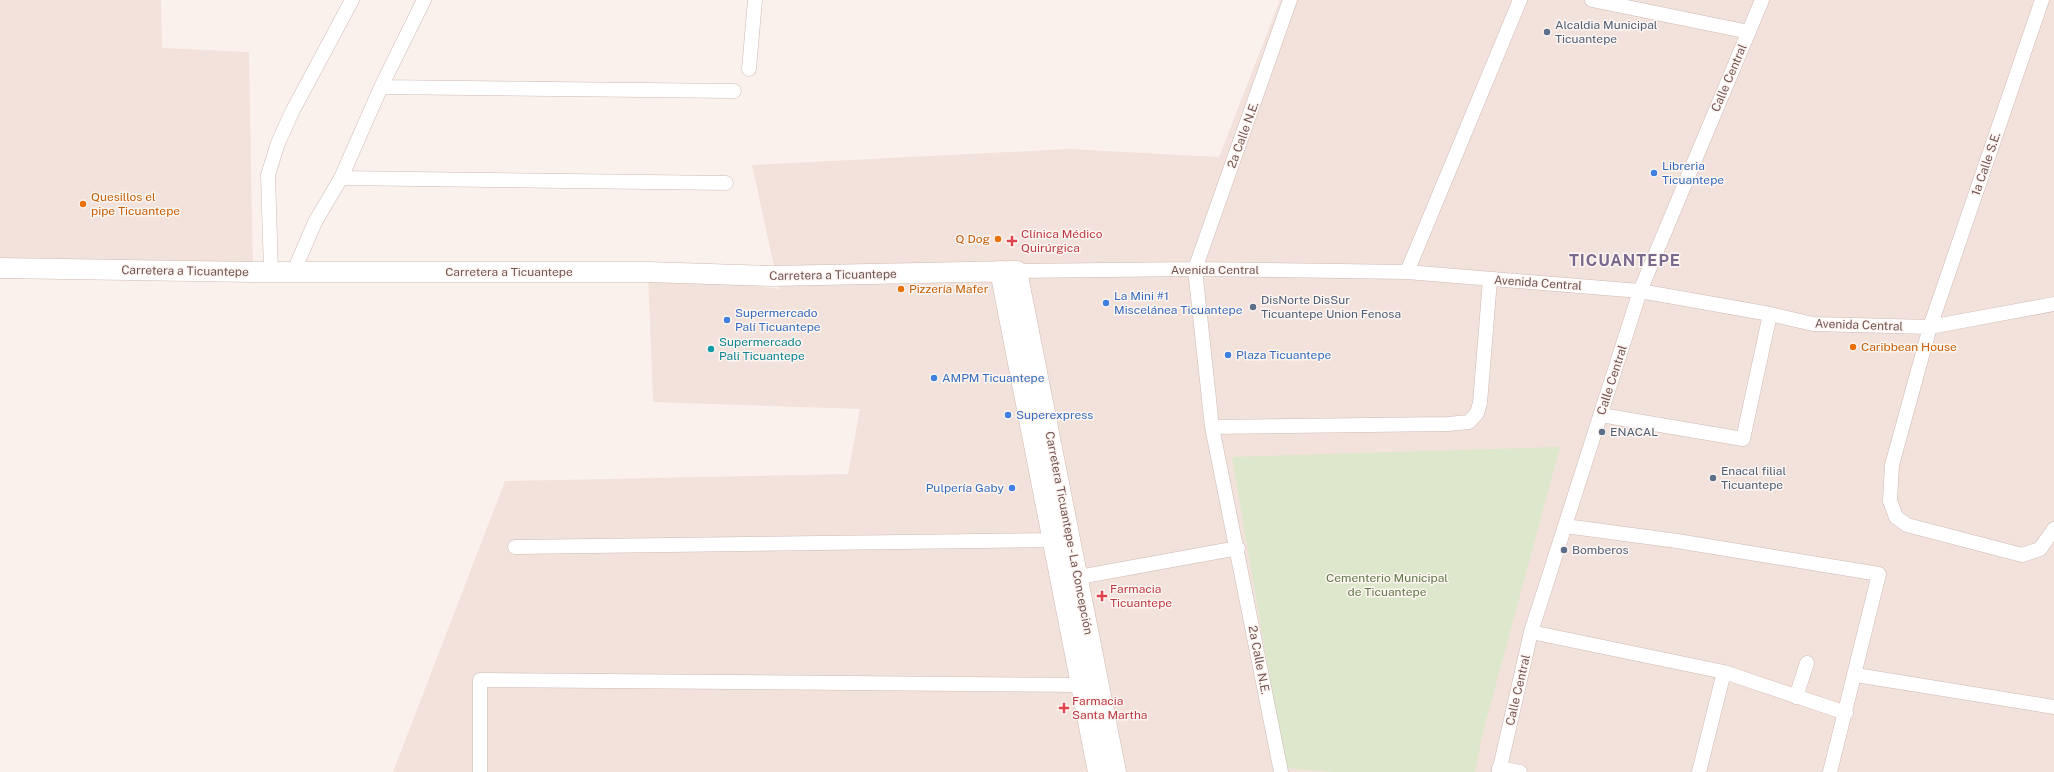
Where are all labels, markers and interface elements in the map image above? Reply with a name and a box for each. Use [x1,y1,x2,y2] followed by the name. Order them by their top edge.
[1555,18,1658,46] place label: Alcaldia Municipal Ticuantepe
[1542,27,1552,37] marker: Alcaldia Municipal Ticuantepe
[1708,42,1750,114] street label: Calle Central
[1225,100,1261,170] street label: 2a Calle N.E.
[1969,130,2003,198] street label: 1a Calle S.E.
[1662,159,1724,187] place label: Libreria Ticuantepe
[1649,168,1659,178] marker: Libreria Ticuantepe
[91,190,180,218] place label: Quesillos el pipe Ticuantepe
[78,199,88,209] marker: Quesillos el pipe Ticuantepe
[1021,227,1103,255] place label: Clínica Médico Quirúrgica
[956,232,990,246] place label: Q Dog
[993,234,1003,244] marker: Q Dog
[1006,235,1018,247] marker: Clínica Médico Quirúrgica
[1569,251,1681,270] district label: TICUANTEPE
[121,263,249,279] street label: Carretera a Ticuantepe
[1171,263,1259,277] street label: Avenida Central
[445,265,573,279] street label: Carretera a Ticuantepe
[769,267,897,283] street label: Carretera a Ticuantepe
[1493,273,1583,293] street label: Avenida Central
[909,282,989,296] place label: Pizzería Mafer
[896,284,906,294] marker: Pizzería Mafer
[1114,289,1243,317] place label: La Mini #1 Miscelánea Ticuantepe
[1261,293,1401,321] place label: DisNorte DisSur Ticuantepe Union Fenosa
[1101,298,1111,308] marker: La Mini #1 Miscelánea Ticuantepe
[1248,302,1258,312] marker: DisNorte DisSur Ticuantepe Union Fenosa
[735,306,821,334] place label: Supermercado Palí Ticuantepe
[722,315,732,325] marker: Supermercado Palí Ticuantepe
[1815,316,1904,334] street label: Avenida Central
[719,335,805,363] place label: Supermercado Pali Ticuantepe
[1861,340,1957,354] place label: Caribbean House
[1848,342,1858,352] marker: Caribbean House
[1594,343,1630,417] street label: Calle Central
[706,344,716,354] marker: Supermercado Pali Ticuantepe
[1236,348,1332,362] place label: Plaza Ticuantepe
[1223,350,1233,360] marker: Plaza Ticuantepe
[942,371,1045,385] place label: AMPM Ticuantepe
[929,373,939,383] marker: AMPM Ticuantepe
[1016,408,1093,422] place label: Superexpress
[1003,410,1013,420] marker: Superexpress
[1610,425,1658,439] place label: ENACAL
[1597,427,1607,437] marker: ENACAL
[1042,430,1096,636] street label: Carretera Ticuantepe - La Concepción
[1721,464,1786,492] place label: Enacal filial Ticuantepe
[1708,473,1718,483] marker: Enacal filial Ticuantepe
[926,481,1005,495] place label: Pulpería Gaby
[1007,483,1017,493] marker: Pulpería Gaby
[1572,543,1629,557] place label: Bomberos
[1559,545,1569,555] marker: Bomberos
[1326,571,1448,599] park label: Cementerio Municipal de Ticuantepe
[1110,582,1172,610] place label: Farmacia Ticuantepe
[1097,591,1107,601] marker: Farmacia Ticuantepe
[1245,625,1273,695] street label: 2a Calle N.E.
[1503,653,1533,727] street label: Calle Central
[1072,694,1147,722] place label: Farmacia Santa Martha
[1059,703,1069,713] marker: Farmacia Santa Martha

